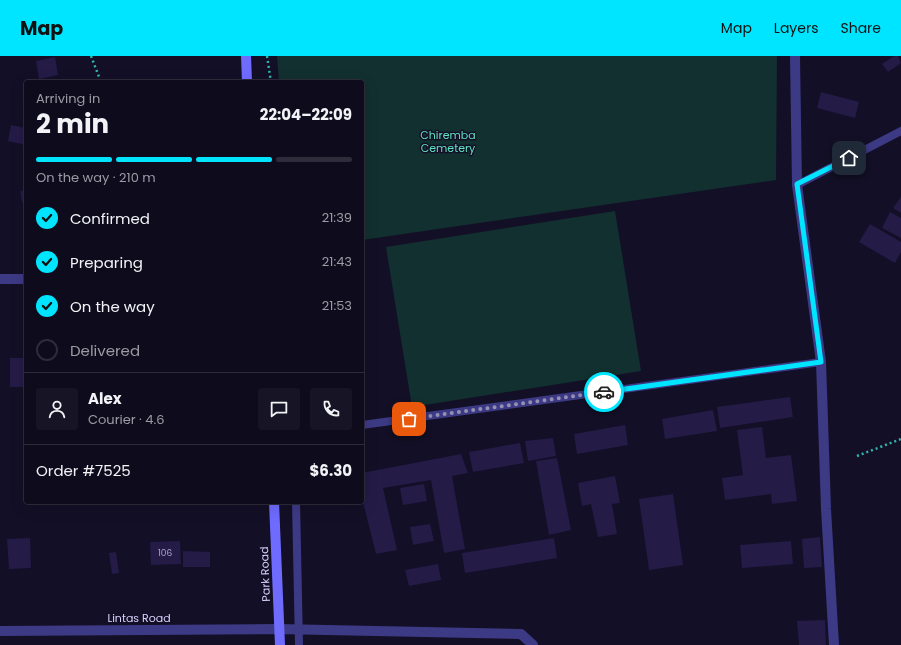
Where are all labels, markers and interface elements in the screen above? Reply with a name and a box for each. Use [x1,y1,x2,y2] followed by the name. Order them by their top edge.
[20,15,63,42] text: Map
[721,18,752,38] text: Map
[774,18,818,38] text: Layers
[840,18,881,38] text: Share
[36,89,100,108] text: Arriving in
[260,104,352,125] text: 22:04–22:09
[36,106,109,142] text: 2 min
[420,127,476,156] park label: Chiremba Cemetery
[832,141,866,175] pin
[838,147,860,169] icon: home
[36,168,156,187] text: On the way · 210 m
[36,207,58,229] icon: check
[70,208,150,229] text: Confirmed
[322,208,352,227] text: 21:39
[36,251,58,273] icon: check
[70,252,143,273] text: Preparing
[322,252,352,271] text: 21:43
[36,295,58,317] icon: check
[70,296,155,317] text: On the way
[322,296,352,315] text: 21:53
[70,340,140,361] text: Delivered
[584,372,624,412] courier
[593,381,615,403] icon: car
[36,388,78,430] button: person
[88,388,122,409] text: Alex
[258,388,300,430] button: chat
[310,388,352,430] button: phone
[392,402,426,436] pin
[398,408,420,430] icon: bag
[88,410,165,429] text: Courier · 4.6
[36,460,131,481] text: Order #7525
[309,460,352,481] text: $6.30
[256,546,274,602] street label: Park Road
[158,547,172,559] house number: 106
[107,610,171,626] street label: Lintas Road

